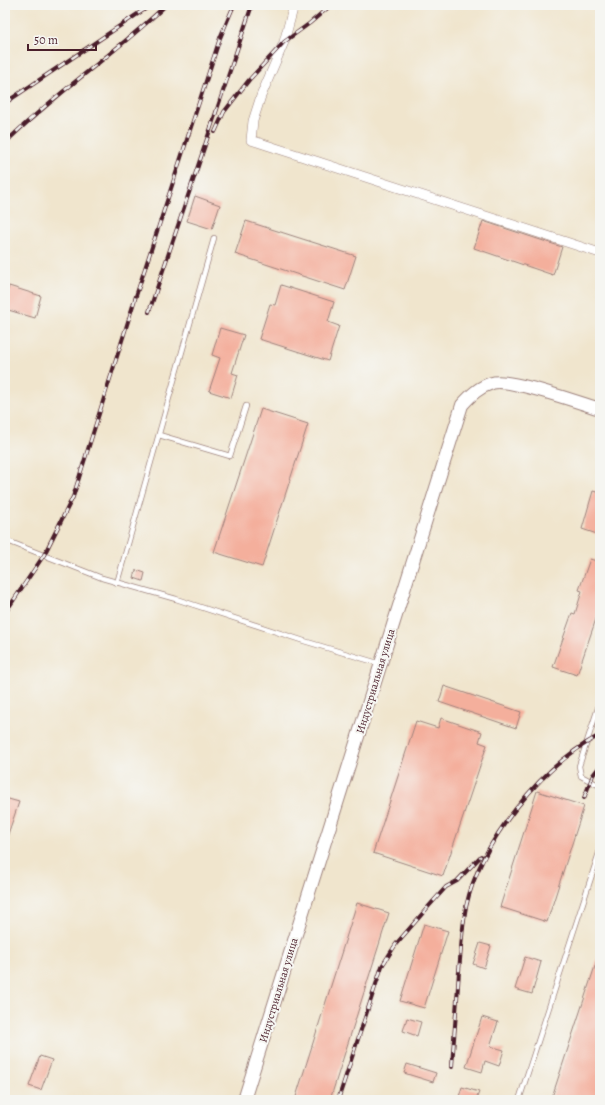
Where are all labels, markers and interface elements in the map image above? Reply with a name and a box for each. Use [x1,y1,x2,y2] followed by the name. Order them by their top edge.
[28,26,96,52] scale bar
[34,32,58,48] text: 50 m
[352,626,399,735] street label: Индустриальная улица
[255,935,302,1044] street label: Индустриальная улица

